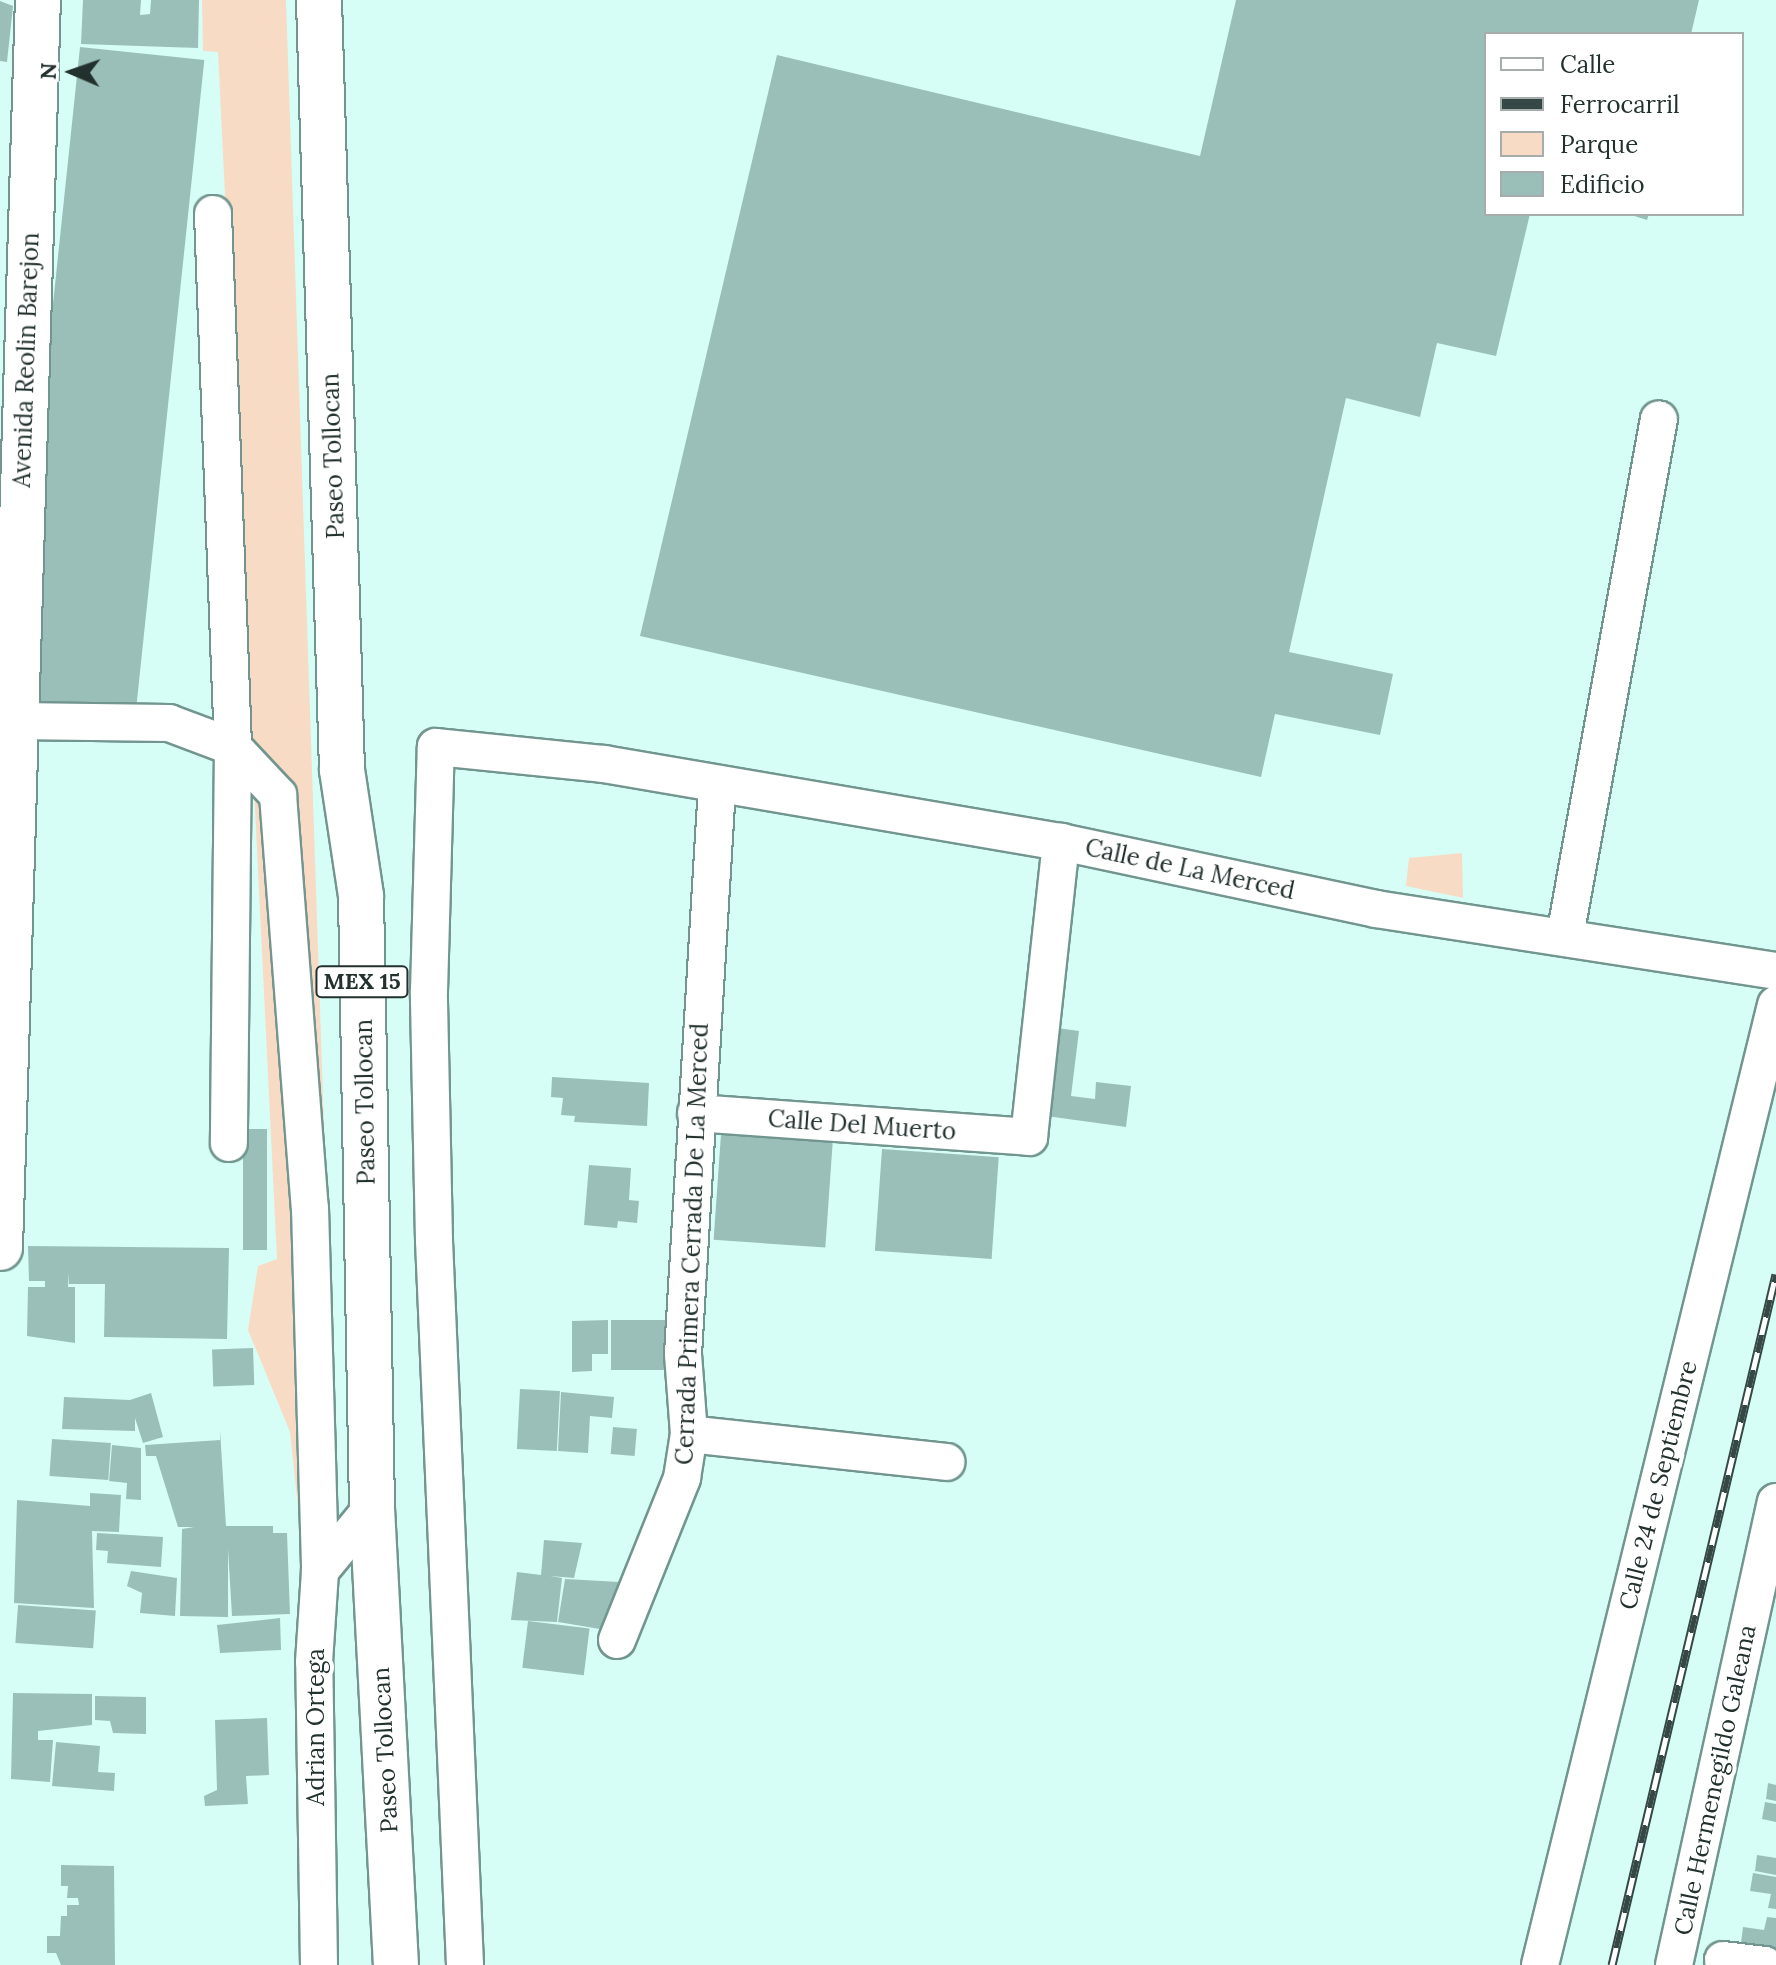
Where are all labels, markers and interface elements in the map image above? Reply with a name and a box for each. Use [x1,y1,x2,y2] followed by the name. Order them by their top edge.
[32,32,112,112] north arrow
[1484,32,1744,216] legend
[1560,49,1615,80] text: Calle
[34,62,62,80] text: N
[1560,89,1680,120] text: Ferrocarril
[1560,129,1638,160] text: Parque
[1560,169,1645,200] text: Edificio
[7,232,45,488] street label: Avenida Reolin Barejon
[316,372,350,540] street label: Paseo Tollocan
[1083,833,1297,905] street label: Calle de La Merced
[314,964,410,1000] road number: MEX 15
[349,1019,381,1185] street label: Paseo Tollocan
[670,1023,714,1465] street label: Cerrada Primera Cerrada De La Merced
[767,1104,957,1146] street label: Calle Del Muerto
[1613,1358,1703,1612] street label: Calle 24 de Septiembre
[1668,1622,1762,1938] street label: Calle Hermenegildo Galeana
[302,1648,330,1806] street label: Adrian Ortega
[366,1666,404,1834] street label: Paseo Tollocan

